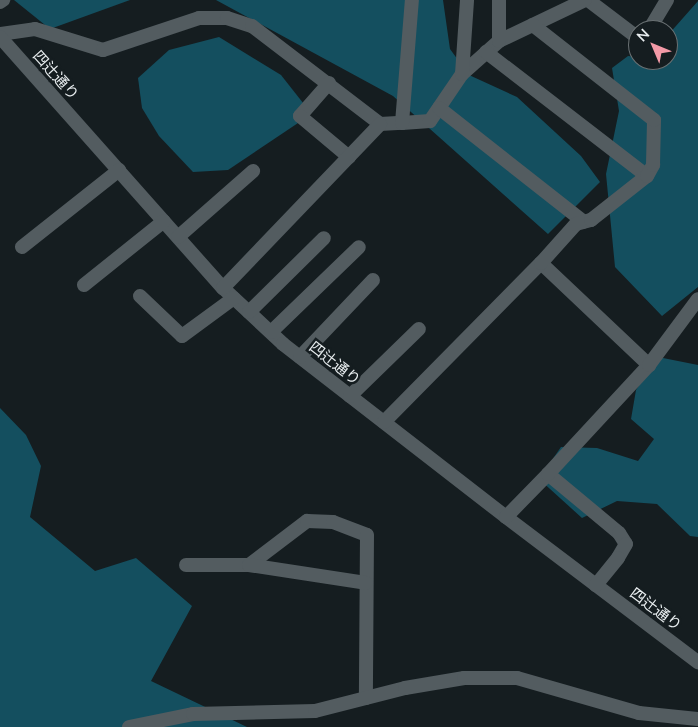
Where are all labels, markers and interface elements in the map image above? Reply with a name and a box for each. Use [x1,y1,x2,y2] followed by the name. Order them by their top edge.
[628,20,678,70] north arrow
[633,25,653,45] text: N
[29,47,83,103] street label: 四辻通り
[306,337,364,389] street label: 四辻通り
[627,584,685,634] street label: 四辻通り

